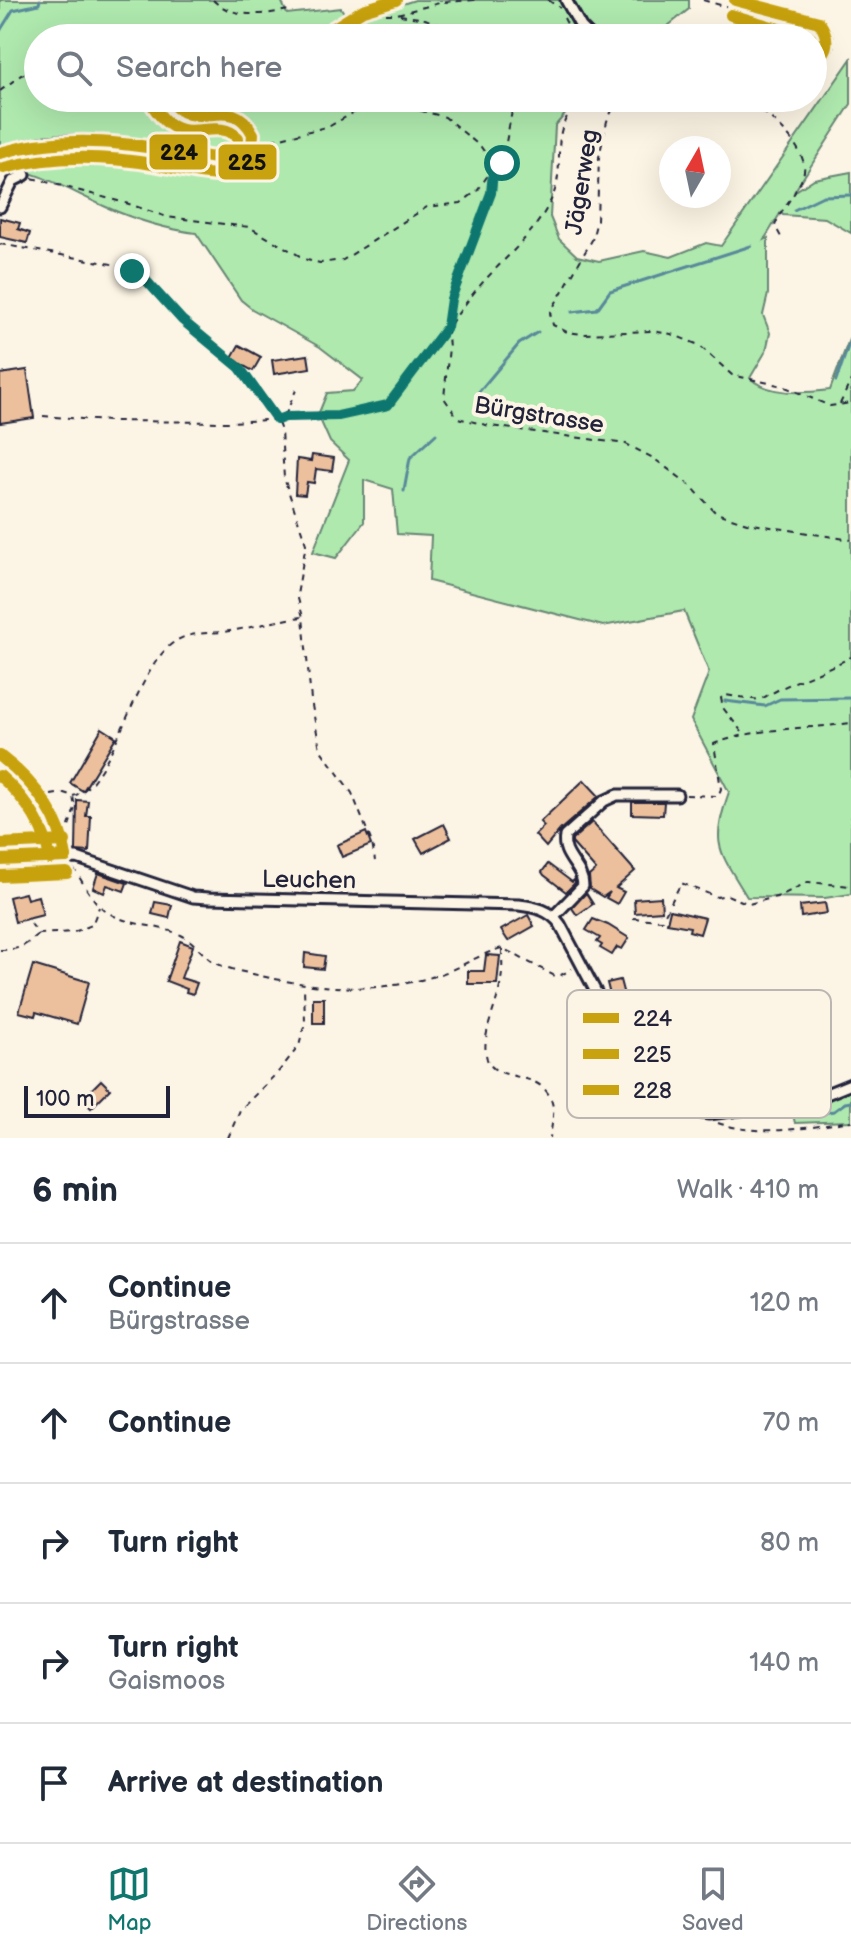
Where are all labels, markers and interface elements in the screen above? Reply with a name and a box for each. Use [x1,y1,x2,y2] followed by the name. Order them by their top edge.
[24,24,827,112] search box
[52,46,96,90] icon: search
[116,50,282,86] text: Search here
[559,127,605,237] street label: Jägerweg
[148,133,209,171] line badge: 224
[659,136,731,208] north arrow
[160,140,198,167] text: 224
[217,143,278,181] line badge: 225
[484,145,520,181] route start
[227,150,267,177] text: 225
[114,253,150,289] route end
[472,390,606,440] street label: Bürgstrasse
[262,865,356,895] street label: Leuchen
[567,990,831,1118] legend
[633,1006,673,1033] text: 224
[633,1042,672,1069] text: 225
[633,1078,672,1105] text: 228
[24,1082,170,1118] scale bar
[36,1086,95,1113] text: 100 m
[32,1170,118,1211] text: 6 min
[677,1175,819,1206] text: Walk · 410 m
[108,1270,231,1306] text: Continue
[32,1281,76,1325] icon: ahead
[750,1288,819,1319] text: 120 m
[108,1306,250,1337] text: Bürgstrasse
[32,1401,76,1445] icon: ahead
[108,1405,231,1441] text: Continue
[762,1408,819,1439] text: 70 m
[32,1521,76,1565] icon: right
[108,1525,239,1561] text: Turn right
[760,1528,819,1559] text: 80 m
[108,1630,239,1666] text: Turn right
[32,1641,76,1685] icon: right
[749,1648,819,1679] text: 140 m
[108,1666,225,1697] text: Gaismoos
[32,1761,76,1805] icon: arrive
[108,1765,384,1801] text: Arrive at destination
[107,1862,152,1937] tab: Map
[366,1862,467,1937] tab: Directions
[682,1862,744,1937] tab: Saved

